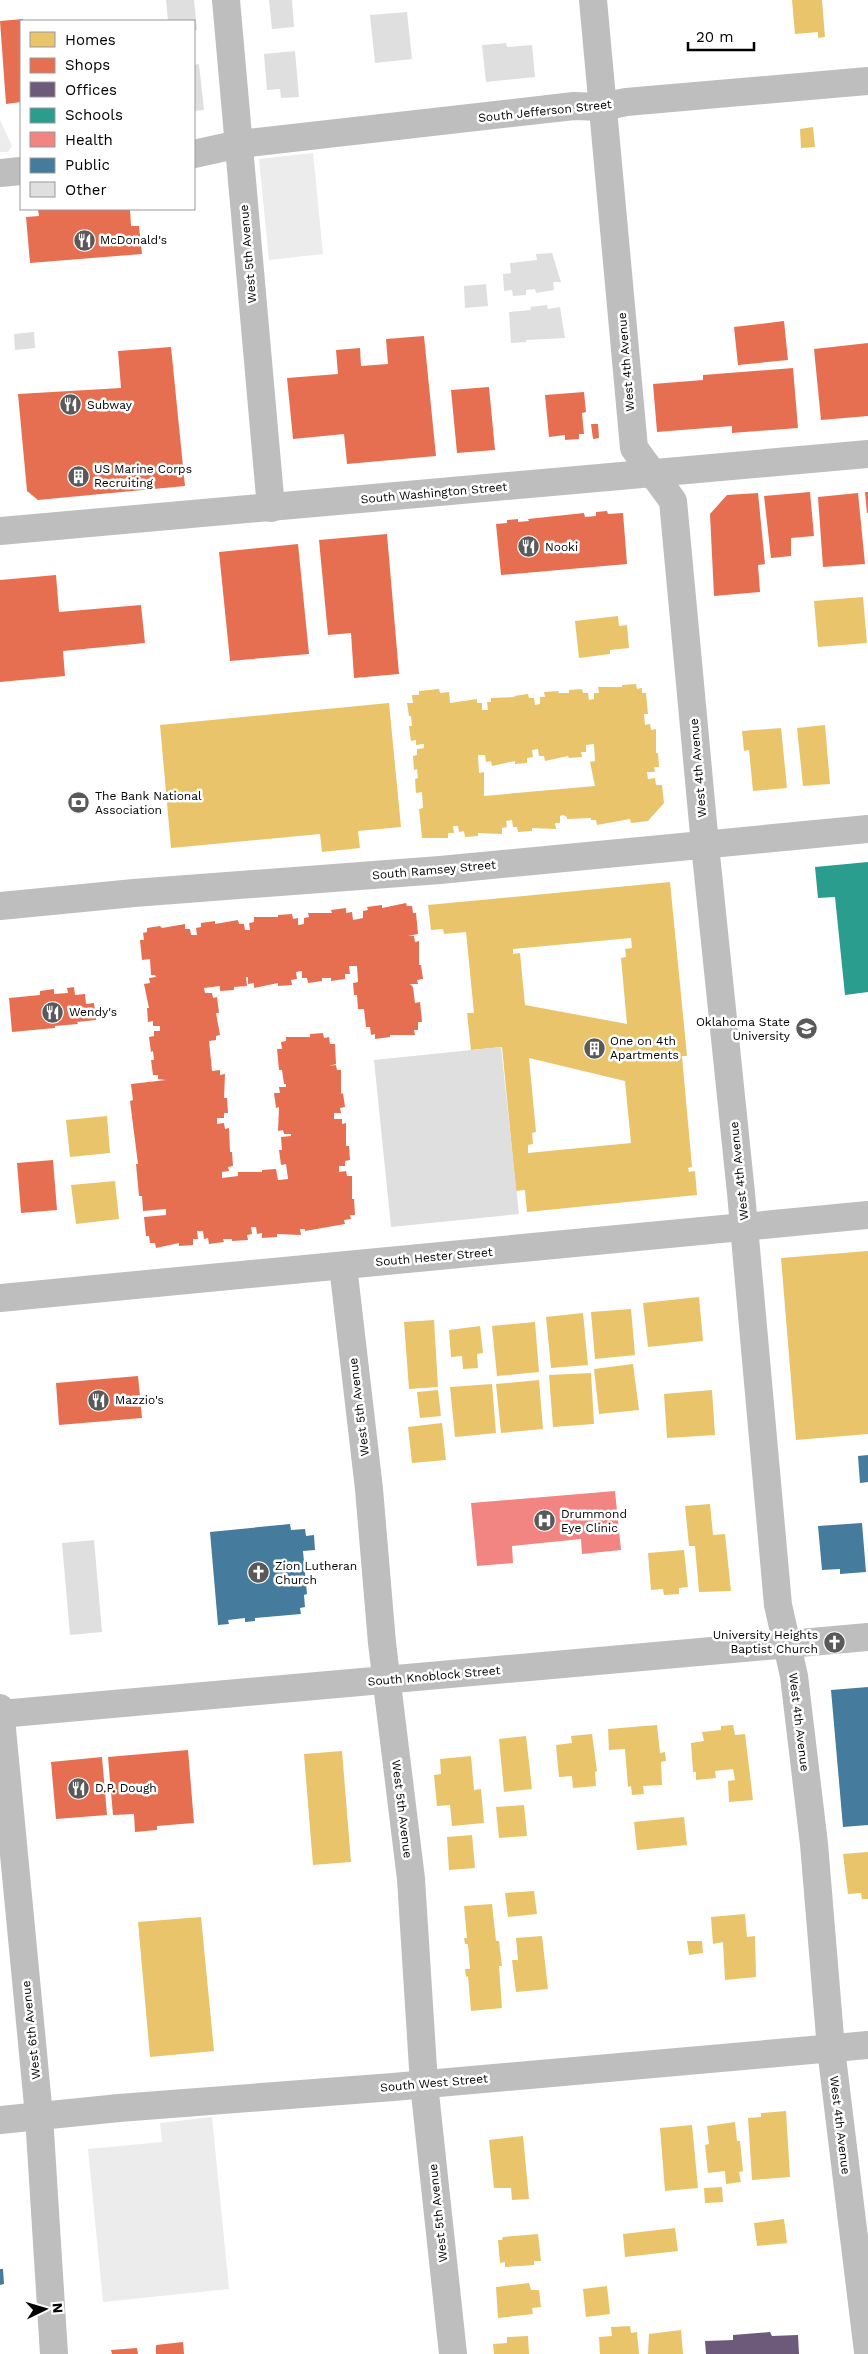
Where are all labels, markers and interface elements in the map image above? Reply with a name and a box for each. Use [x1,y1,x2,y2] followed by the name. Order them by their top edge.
[20,20,195,210] legend
[688,20,754,52] scale bar
[696,28,734,46] text: 20 m
[65,31,116,49] text: Homes
[65,56,110,74] text: Shops
[65,81,117,99] text: Offices
[478,97,612,125] street label: South Jefferson Street
[65,106,123,124] text: Schools
[65,131,113,149] text: Health
[65,156,110,174] text: Public
[65,181,107,199] text: Other
[237,204,259,304] street label: West 5th Avenue
[72,228,96,252] restaurant icon: McDonald's
[100,233,167,247] place label: McDonald's
[615,312,637,412] street label: West 4th Avenue
[59,393,83,417] restaurant icon: Subway
[87,398,133,412] place label: Subway
[94,462,192,490] place label: US Marine Corps Recruiting
[66,464,90,488] building icon: US Marine Corps Recruiting
[360,480,508,506] street label: South Washington Street
[517,535,541,559] restaurant icon: Nooki
[545,540,578,554] place label: Nooki
[687,718,709,818] street label: West 4th Avenue
[95,789,202,817] place label: The Bank National Association
[67,791,91,815] bank icon: The Bank National Association
[372,858,496,882] street label: South Ramsey Street
[41,1000,65,1024] restaurant icon: Wendy's
[69,1005,117,1019] place label: Wendy's
[696,1015,791,1043] place label: Oklahoma State University
[794,1017,818,1041] school or university icon: Oklahoma State University
[610,1034,679,1062] place label: One on 4th Apartments
[582,1036,606,1060] building icon: One on 4th Apartments
[727,1121,751,1221] street label: West 4th Avenue
[375,1245,493,1269] street label: South Hester Street
[346,1357,372,1457] street label: West 5th Avenue
[87,1388,111,1412] restaurant icon: Mazzio's
[115,1393,164,1407] place label: Mazzio's
[561,1507,627,1535] place label: Drummond Eye Clinic
[533,1509,557,1533] hospital icon: Drummond Eye Clinic
[275,1559,357,1587] place label: Zion Lutheran Church
[247,1561,271,1585] church icon: Zion Lutheran Church
[713,1628,818,1656] place label: University Heights Baptist Church
[822,1630,846,1654] church icon: University Heights Baptist Church
[367,1663,501,1689] street label: South Knoblock Street
[786,1672,812,1772] street label: West 4th Avenue
[389,1759,415,1859] street label: West 5th Avenue
[67,1776,91,1800] restaurant icon: D.P. Dough
[95,1781,157,1795] place label: D.P. Dough
[19,1980,43,2080] street label: West 6th Avenue
[380,2071,488,2095] street label: South West Street
[827,2075,853,2175] street label: West 4th Avenue
[426,2163,450,2263] street label: West 5th Avenue
[20,2284,70,2334] north arrow
[50,2302,66,2314] text: N

